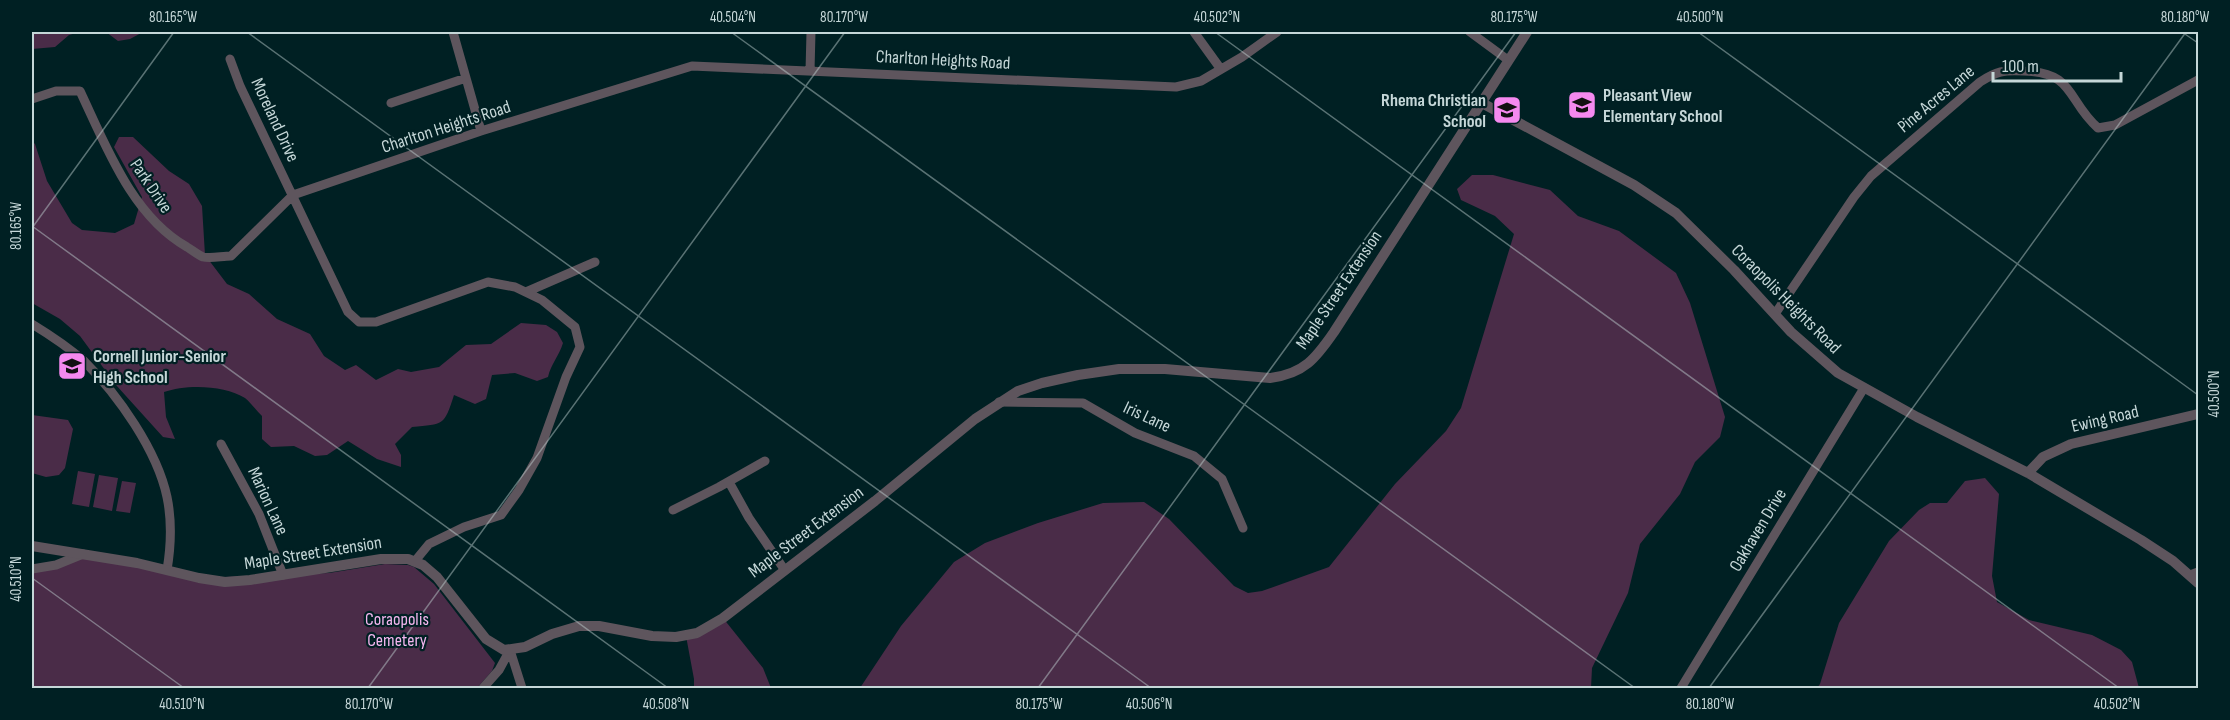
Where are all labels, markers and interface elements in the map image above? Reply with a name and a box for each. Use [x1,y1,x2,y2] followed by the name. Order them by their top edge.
[149,8,197,27] text: 80.165°W
[710,8,756,27] text: 40.504°N
[820,8,868,27] text: 80.170°W
[1194,8,1240,27] text: 40.502°N
[1490,8,1538,27] text: 80.175°W
[1677,8,1723,27] text: 40.500°N
[2161,8,2209,27] text: 80.180°W
[1993,45,2120,83] scale bar
[875,46,1011,74] street label: Charlton Heights Road
[2002,56,2039,77] text: 100 m
[1893,61,1979,137] street label: Pine Acres Lane
[246,75,304,165] street label: Moreland Drive
[1603,85,1722,127] place label: Pleasant View Elementary School
[1566,89,1598,121] school or university icon: Pleasant View Elementary School
[1381,90,1486,132] place label: Rhema Christian School
[1491,94,1523,126] school or university icon: Rhema Christian School
[379,96,513,158] street label: Charlton Heights Road
[125,155,177,217] street label: Park Drive
[7,202,26,250] text: 80.165°W
[1292,227,1386,353] street label: Maple Street Extension
[1727,240,1845,358] street label: Coraopolis Heights Road
[93,346,226,388] place label: Cornell Junior-Senior High School
[56,350,88,382] school or university icon: Cornell Junior-Senior High School
[2205,371,2224,417] text: 40.500°N
[1120,397,1174,437] street label: Iris Lane
[2069,401,2141,437] street label: Ewing Road
[243,464,293,538] street label: Marion Lane
[744,482,868,582] street label: Maple Street Extension
[1725,485,1791,575] street label: Oakhaven Drive
[243,532,383,574] street label: Maple Street Extension
[7,556,26,602] text: 40.510°N
[365,609,429,651] park label: Coraopolis Cemetery
[159,695,205,714] text: 40.510°N
[345,695,393,714] text: 80.170°W
[643,695,689,714] text: 40.508°N
[1015,695,1063,714] text: 80.175°W
[1126,695,1172,714] text: 40.506°N
[1686,695,1734,714] text: 80.180°W
[2094,695,2140,714] text: 40.502°N

